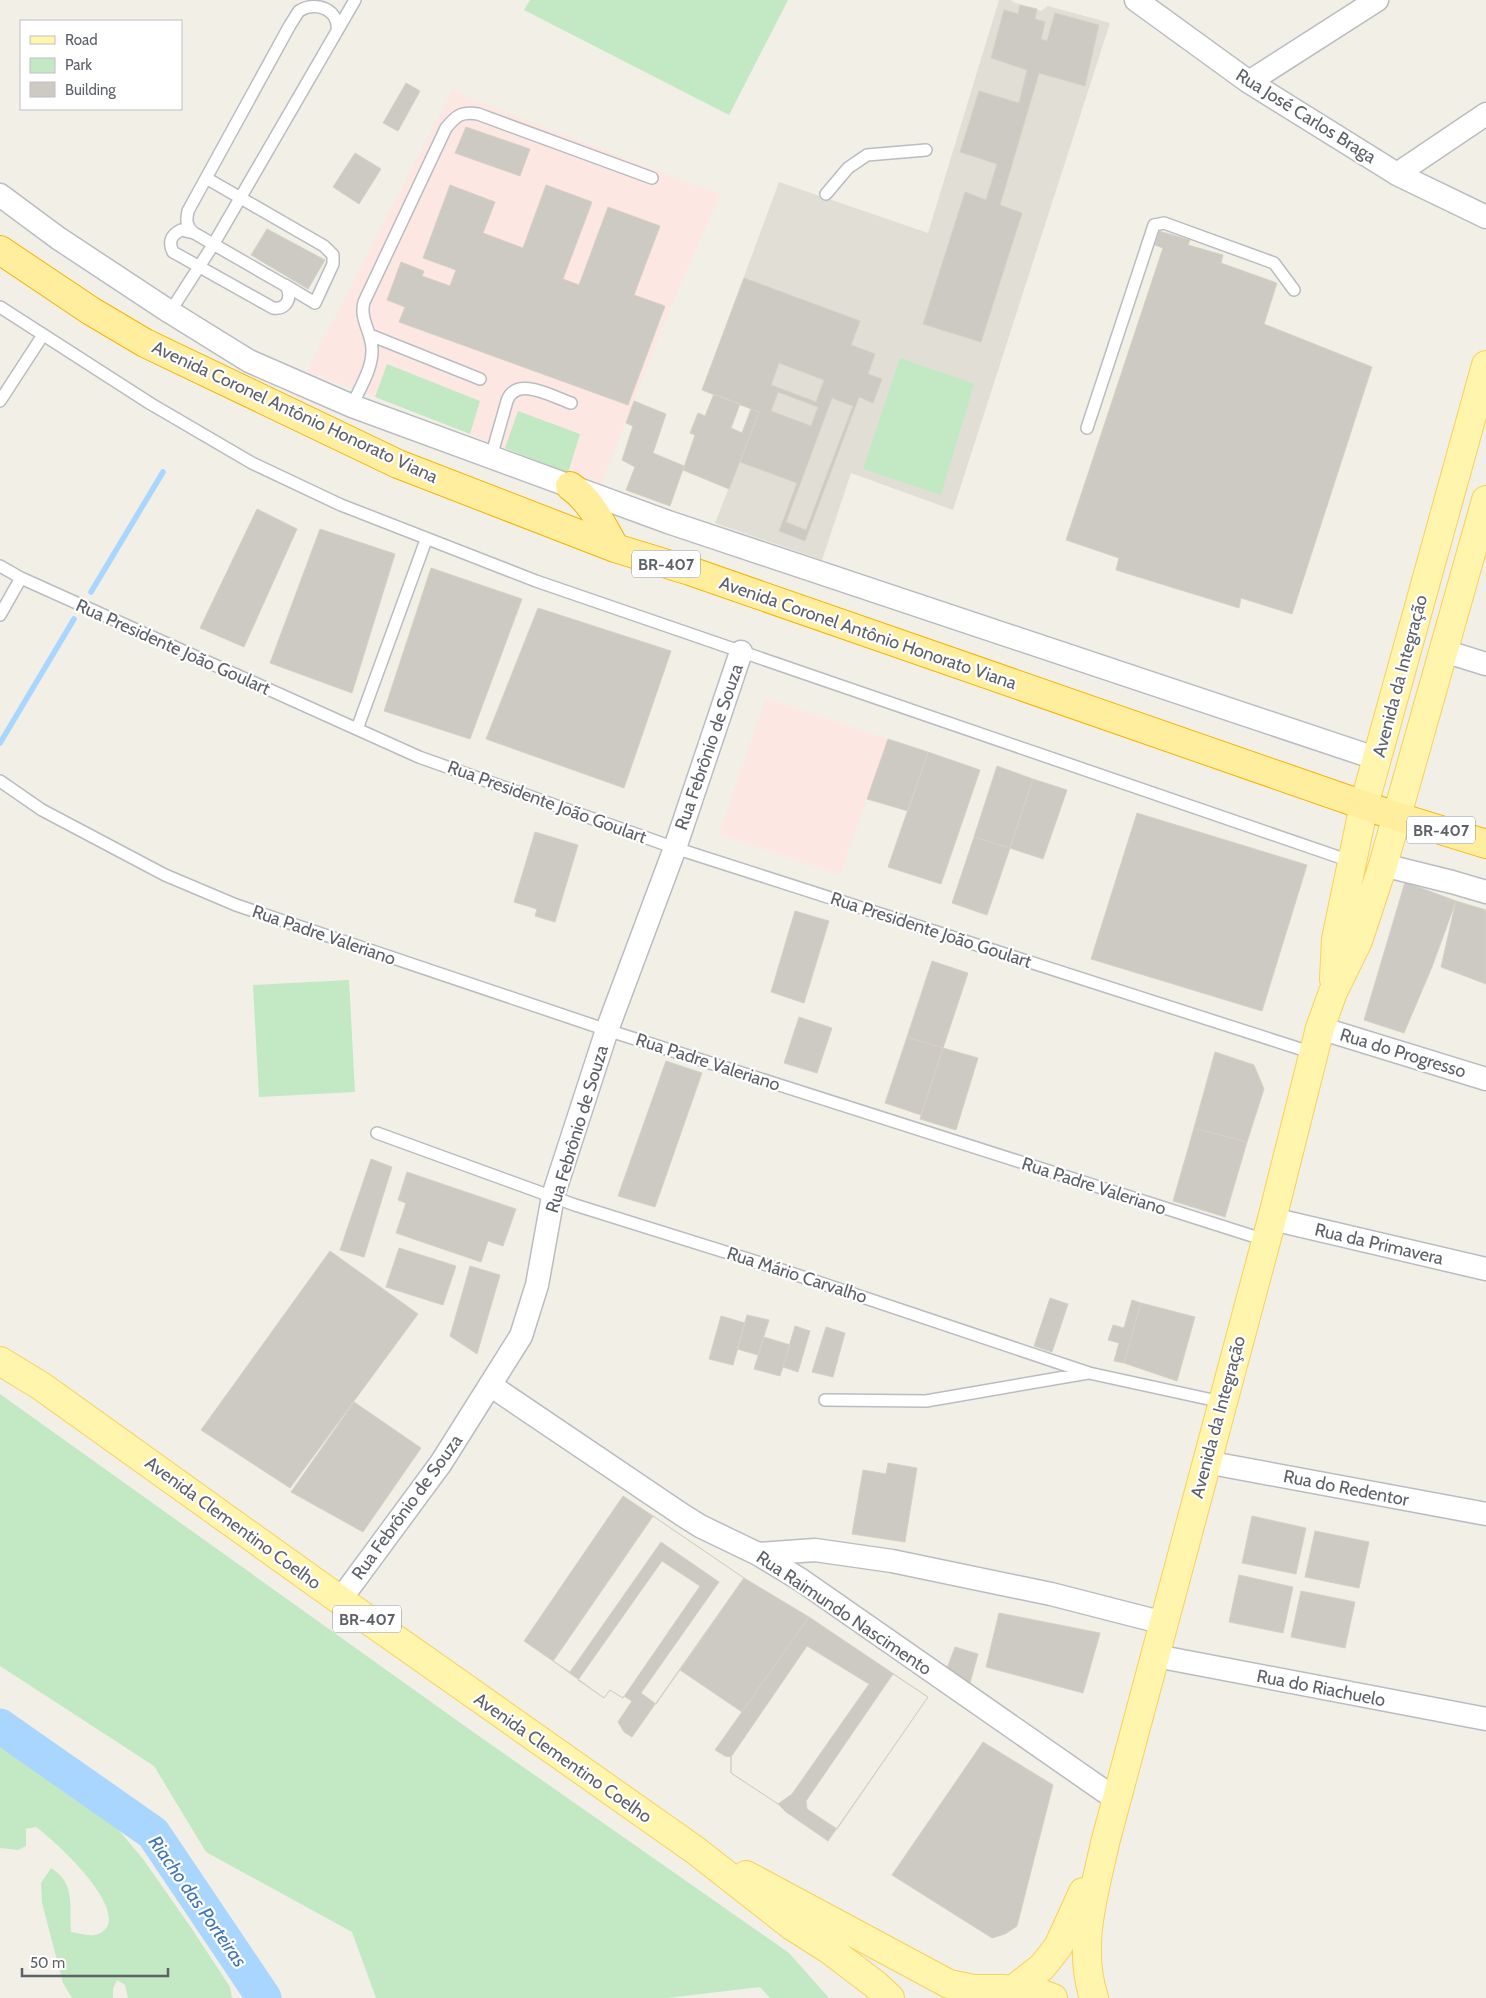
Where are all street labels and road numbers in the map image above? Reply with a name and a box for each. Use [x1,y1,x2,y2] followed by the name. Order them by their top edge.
[1232,64,1380,168] street label: Rua José Carlos Braga
[149,336,442,488] street label: Avenida Coronel Antônio Honorato Viana
[632,550,700,578] road number: BR-407
[717,572,1020,694] street label: Avenida Coronel Antônio Honorato Viana
[1368,592,1432,760] street label: Avenida da Integração
[73,594,273,700] street label: Rua Presidente João Goulart
[670,661,748,833] street label: Rua Febrônio de Souza
[445,756,649,848] street label: Rua Presidente João Goulart
[1407,816,1475,844] road number: BR-407
[828,887,1034,973] street label: Rua Presidente João Goulart
[249,900,399,970] street label: Rua Padre Valeriano
[1337,1023,1469,1083] street label: Rua do Progresso
[633,1028,783,1096] street label: Rua Padre Valeriano
[541,1042,613,1215] street label: Rua Febrônio de Souza
[1019,1152,1169,1220] street label: Rua Padre Valeriano
[1313,1219,1446,1270] street label: Rua da Primavera
[724,1242,870,1308] street label: Rua Mário Carvalho
[1186,1333,1250,1501] street label: Avenida da Integração
[347,1430,467,1584] street label: Rua Febrônio de Souza
[141,1452,325,1594] street label: Avenida Clementino Coelho
[1281,1465,1411,1511] street label: Rua do Redentor
[752,1546,936,1680] street label: Rua Raimundo Nascimento
[333,1606,401,1632] road number: BR-407
[1255,1665,1387,1711] street label: Rua do Riachuelo
[470,1688,656,1828] street label: Avenida Clementino Coelho

